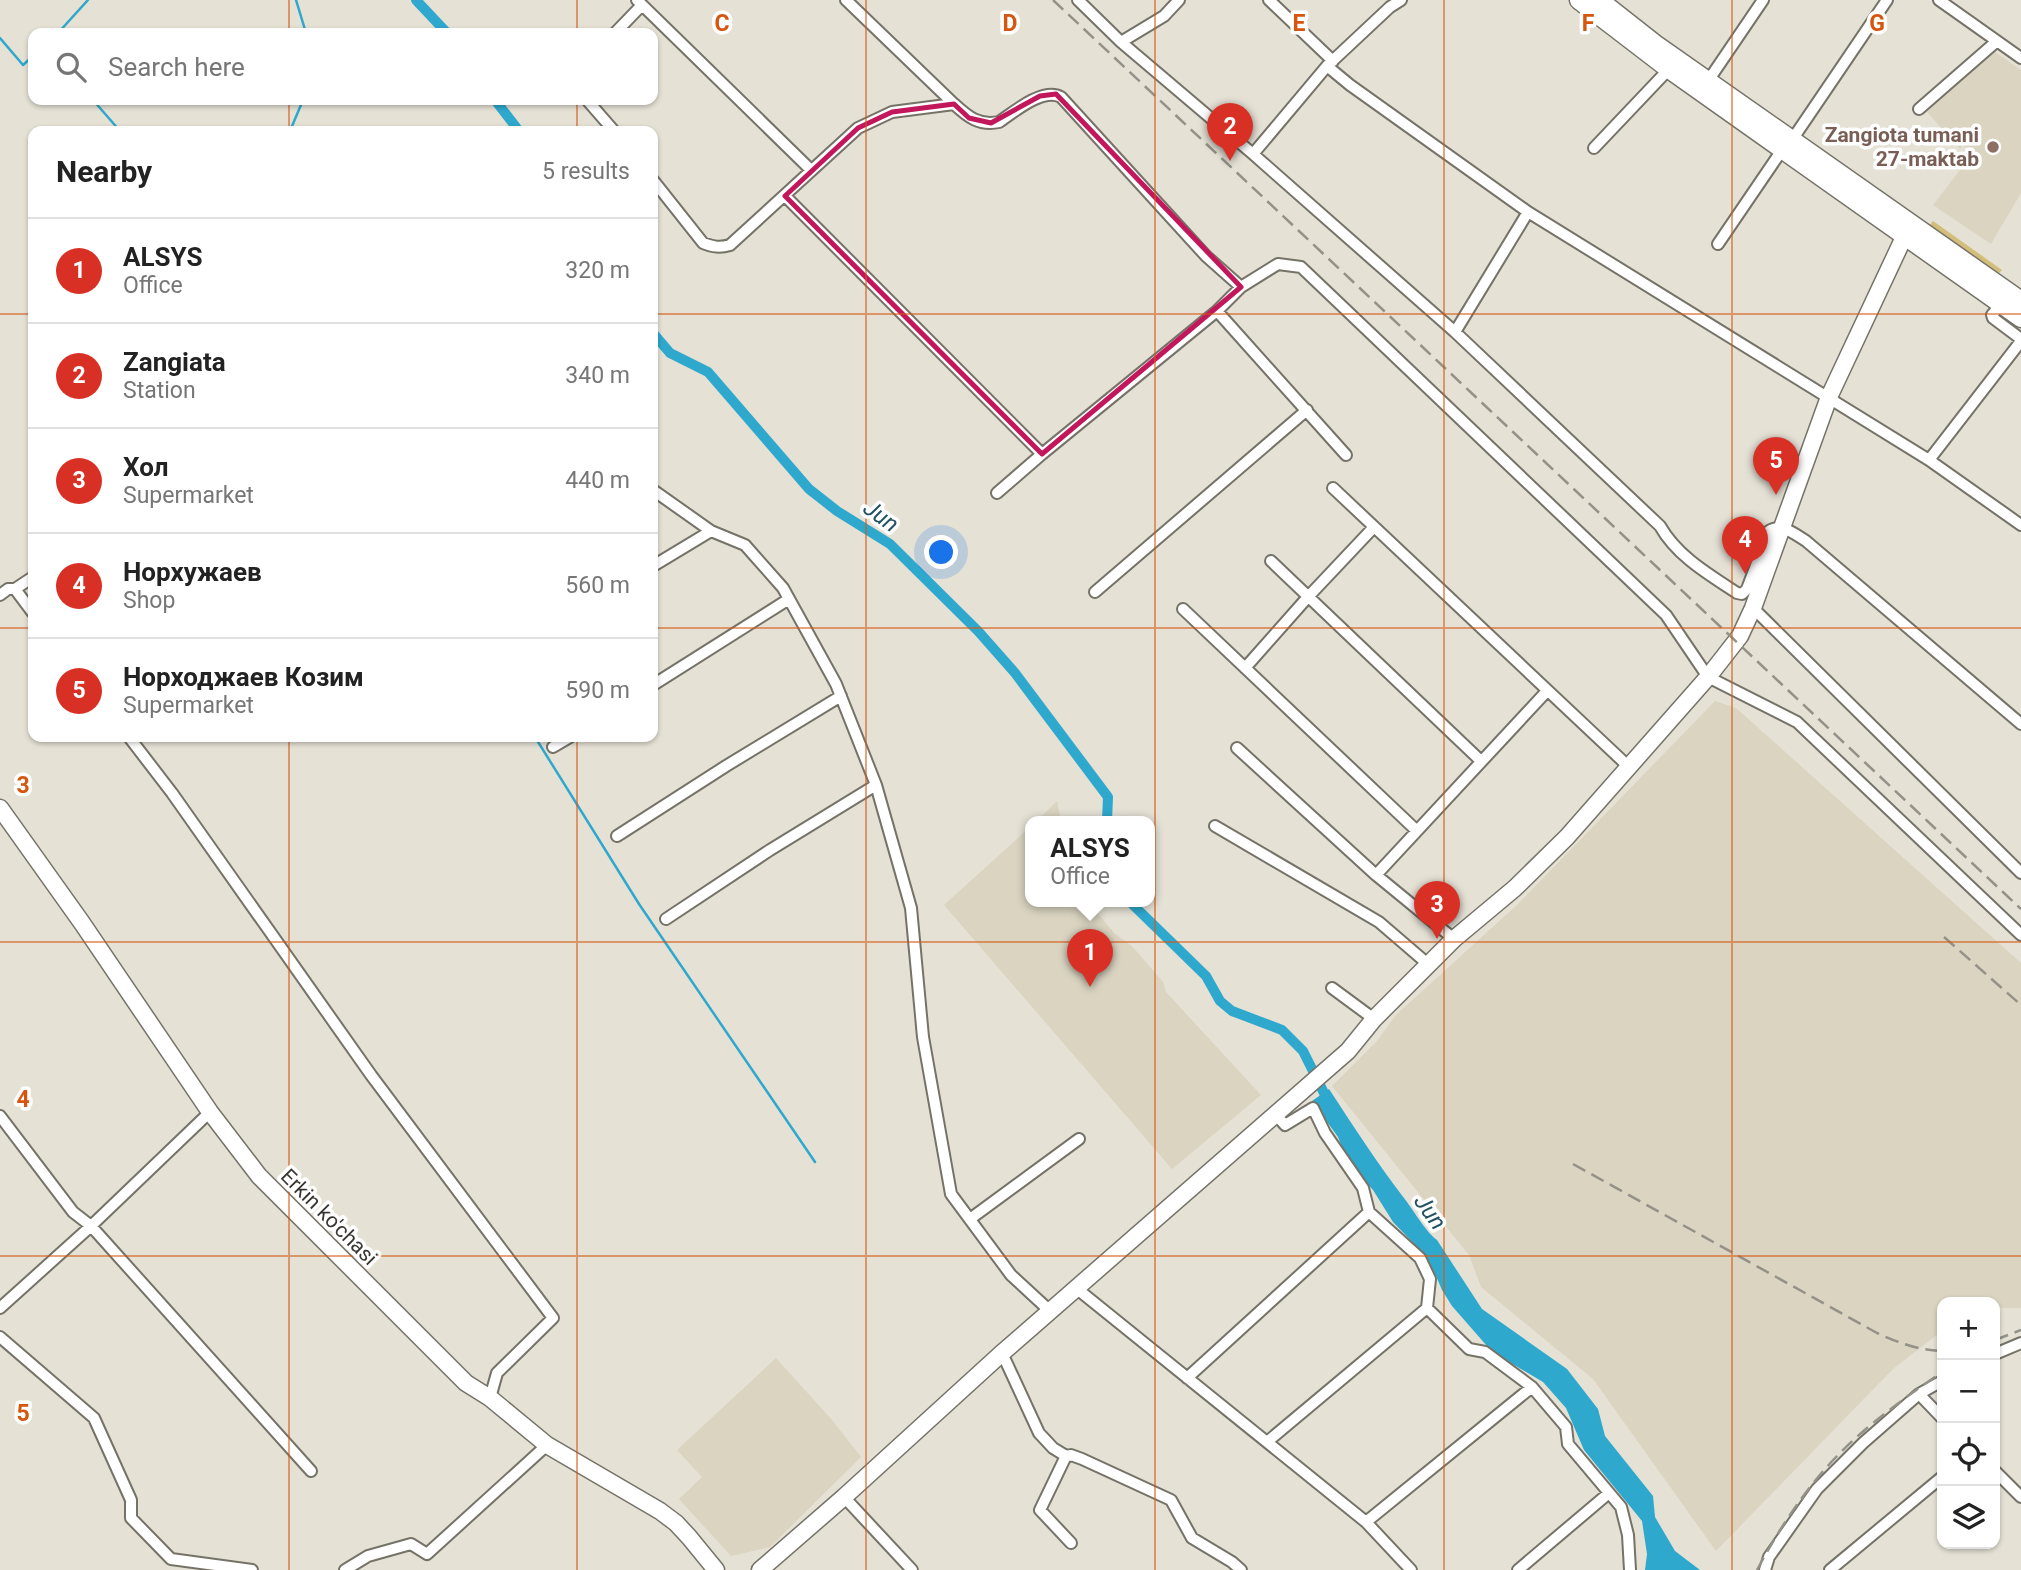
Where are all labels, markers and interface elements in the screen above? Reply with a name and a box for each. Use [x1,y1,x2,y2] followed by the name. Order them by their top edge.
[714,10,730,37] text: C
[1003,10,1017,37] text: D
[1293,10,1306,37] text: E
[1582,10,1595,37] text: F
[1869,10,1885,37] text: G
[28,28,658,105] search box
[52,48,90,86] icon: search
[108,52,245,82] text: Search here
[1207,103,1253,161] pin: 2
[1825,123,1979,171] place label: Zangiota tumani 27-maktab
[1985,139,2001,155] marker: Zangiota tumani 27-maktab
[56,154,152,189] text: Nearby
[542,158,630,185] text: 5 results
[123,242,202,272] text: ALSYS
[72,257,86,284] text: 1
[565,257,630,284] text: 320 m
[123,272,183,299] text: Office
[123,347,226,377] text: Zangiata
[72,362,86,389] text: 2
[565,362,630,389] text: 340 m
[123,377,196,404] text: Station
[1753,437,1799,495] pin: 5
[123,452,168,482] text: Хол
[72,467,86,494] text: 3
[565,467,630,494] text: 440 m
[123,482,254,509] text: Supermarket
[858,494,904,538] water label: Jun
[1722,516,1768,574] pin: 4
[924,535,958,569] your location
[123,557,262,587] text: Норхужаев
[72,572,86,599] text: 4
[565,572,630,599] text: 560 m
[123,587,175,614] text: Shop
[123,662,364,692] text: Норходжаев Козим
[72,677,86,704] text: 5
[565,677,630,704] text: 590 m
[123,692,254,719] text: Supermarket
[16,772,30,799] text: 3
[1025,816,1155,907] popup
[1050,833,1130,863] text: ALSYS
[1050,863,1110,890] text: Office
[1414,881,1460,939] pin: 3
[1067,929,1113,987] pin: 1
[16,1086,30,1113] text: 4
[276,1164,382,1270] street label: Erkin ko'chasi
[1408,1189,1452,1235] water label: Jun
[1937,1297,2000,1549] map controls
[1937,1297,2000,1360] button: +
[1937,1360,2000,1423] button: −
[16,1400,30,1427] text: 5
[1937,1423,2000,1486] button: locate
[1937,1486,2000,1549] button: layers

